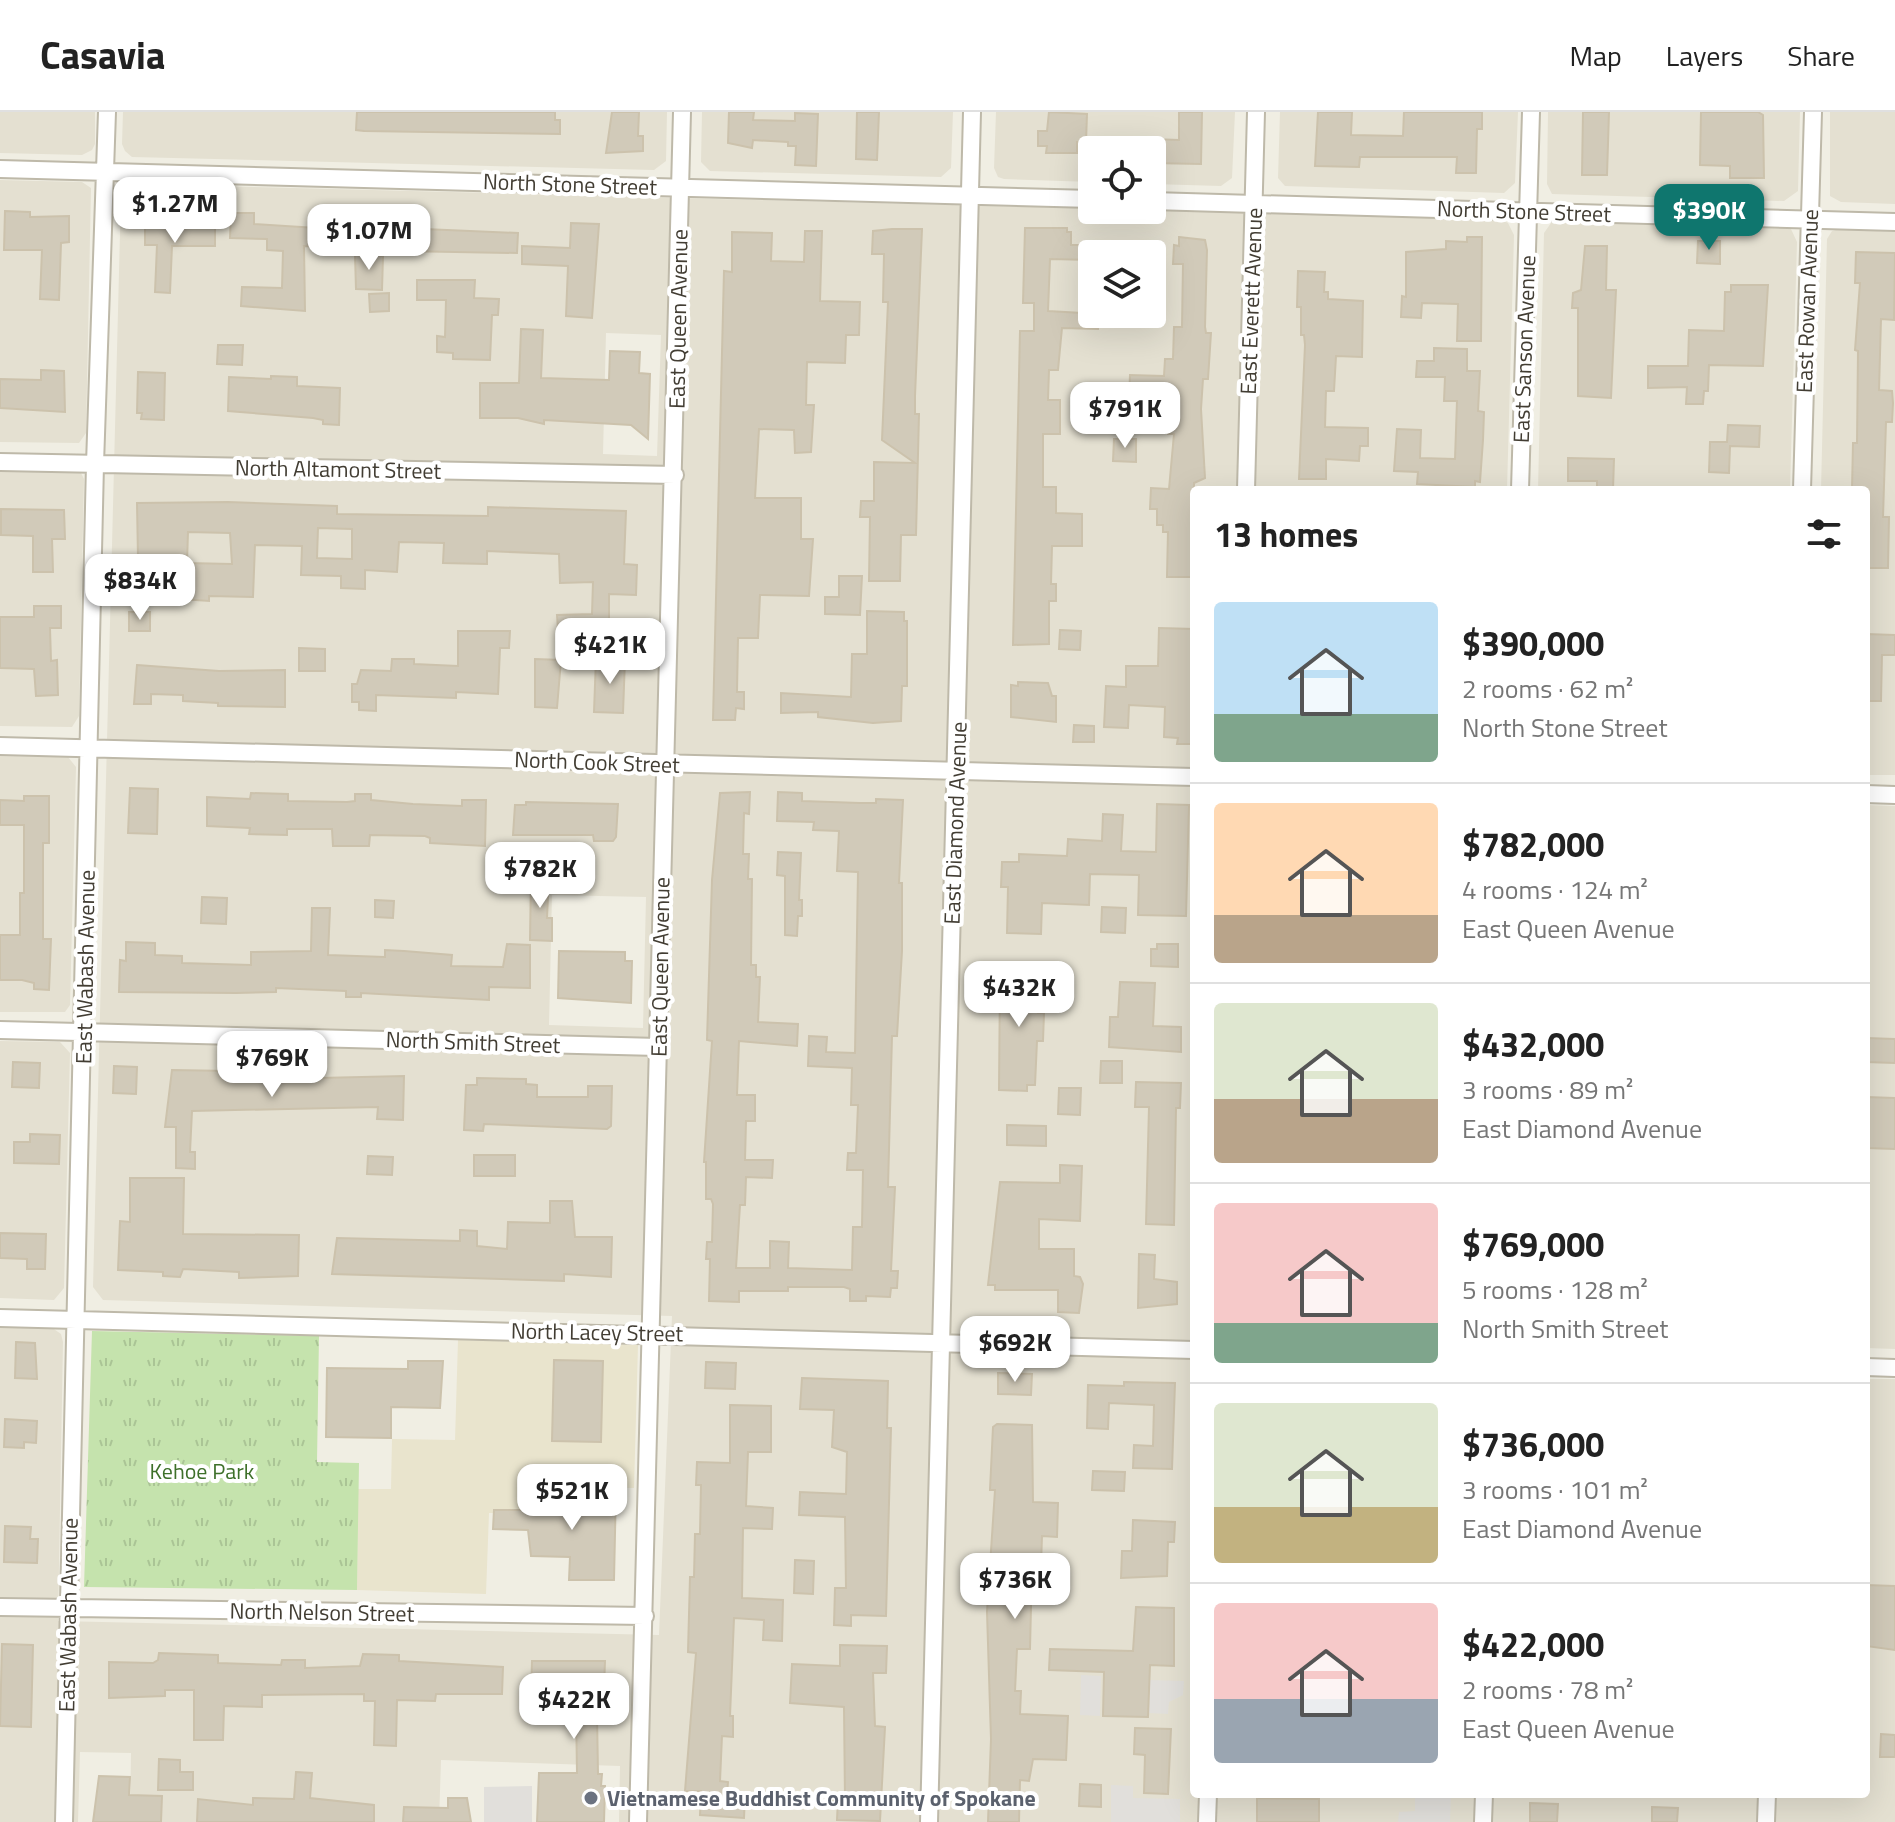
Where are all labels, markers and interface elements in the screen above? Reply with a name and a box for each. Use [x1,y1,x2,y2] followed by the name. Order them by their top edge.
[40,26,165,84] text: Casavia
[1569,34,1622,77] text: Map
[1666,34,1743,77] text: Layers
[1787,34,1855,77] text: Share
[1078,136,1166,328] map controls
[1078,136,1166,224] button: locate
[482,164,658,204] street label: North Stone Street
[110,177,240,245] pin: $1.27M
[131,183,219,222] text: $1.27M
[1653,184,1765,252] pin: $390K
[1672,190,1746,229] text: $390K
[1436,191,1612,231] street label: North Stone Street
[304,204,434,272] pin: $1.07M
[1231,207,1271,395] street label: East Everett Avenue
[1787,208,1827,394] street label: East Rowan Avenue
[325,210,413,249] text: $1.07M
[659,229,697,409] street label: East Queen Avenue
[1078,240,1166,328] button: layers
[1504,254,1544,444] street label: East Sanson Avenue
[1069,382,1181,450] pin: $791K
[1088,388,1162,427] text: $791K
[235,450,442,488] street label: North Altamont Street
[1214,508,1358,560] text: 13 homes
[1802,512,1846,556] icon: filters
[84,554,196,622] pin: $834K
[103,560,177,599] text: $834K
[1462,617,1604,669] text: $390,000
[554,618,666,686] pin: $421K
[573,624,647,663] text: $421K
[1278,634,1374,730] icon: home
[1462,669,1633,708] text: 2 rooms · 62 m²
[1462,708,1668,747] text: North Stone Street
[934,721,976,925] street label: East Diamond Avenue
[514,742,681,782] street label: North Cook Street
[1462,818,1604,870] text: $782,000
[1278,835,1374,931] icon: home
[484,842,596,910] pin: $782K
[503,848,577,887] text: $782K
[66,869,104,1065] street label: East Wabash Avenue
[1462,870,1648,909] text: 4 rooms · 124 m²
[641,877,679,1057] street label: East Queen Avenue
[1462,909,1675,948] text: East Queen Avenue
[963,961,1075,1029] pin: $432K
[982,967,1056,1006] text: $432K
[1462,1018,1604,1070] text: $432,000
[385,1022,561,1062] street label: North Smith Street
[216,1031,328,1099] pin: $769K
[1278,1035,1374,1131] icon: home
[235,1037,309,1076] text: $769K
[1462,1070,1633,1109] text: 3 rooms · 89 m²
[1462,1109,1702,1148] text: East Diamond Avenue
[1462,1218,1604,1270] text: $769,000
[1278,1235,1374,1331] icon: home
[1462,1270,1648,1309] text: 5 rooms · 128 m²
[1462,1309,1668,1348] text: North Smith Street
[510,1313,684,1351] street label: North Lacey Street
[959,1316,1071,1384] pin: $692K
[978,1322,1052,1361] text: $692K
[1462,1418,1604,1470] text: $736,000
[1278,1435,1374,1531] icon: home
[150,1454,255,1488] park label: Kehoe Park
[516,1464,628,1532] pin: $521K
[535,1470,609,1509] text: $521K
[1462,1470,1648,1509] text: 3 rooms · 101 m²
[1462,1509,1702,1548] text: East Diamond Avenue
[49,1517,87,1713] street label: East Wabash Avenue
[959,1553,1071,1621] pin: $736K
[978,1559,1052,1598] text: $736K
[229,1593,415,1631] street label: North Nelson Street
[1462,1618,1604,1670] text: $422,000
[1278,1635,1374,1731] icon: home
[1462,1670,1633,1709] text: 2 rooms · 78 m²
[518,1673,630,1741] pin: $422K
[537,1679,611,1718] text: $422K
[1462,1709,1675,1748] text: East Queen Avenue
[607,1781,1036,1815] place label: Vietnamese Buddhist Community of Spokane
[582,1789,600,1807] marker: Vietnamese Buddhist Community of Spokane

